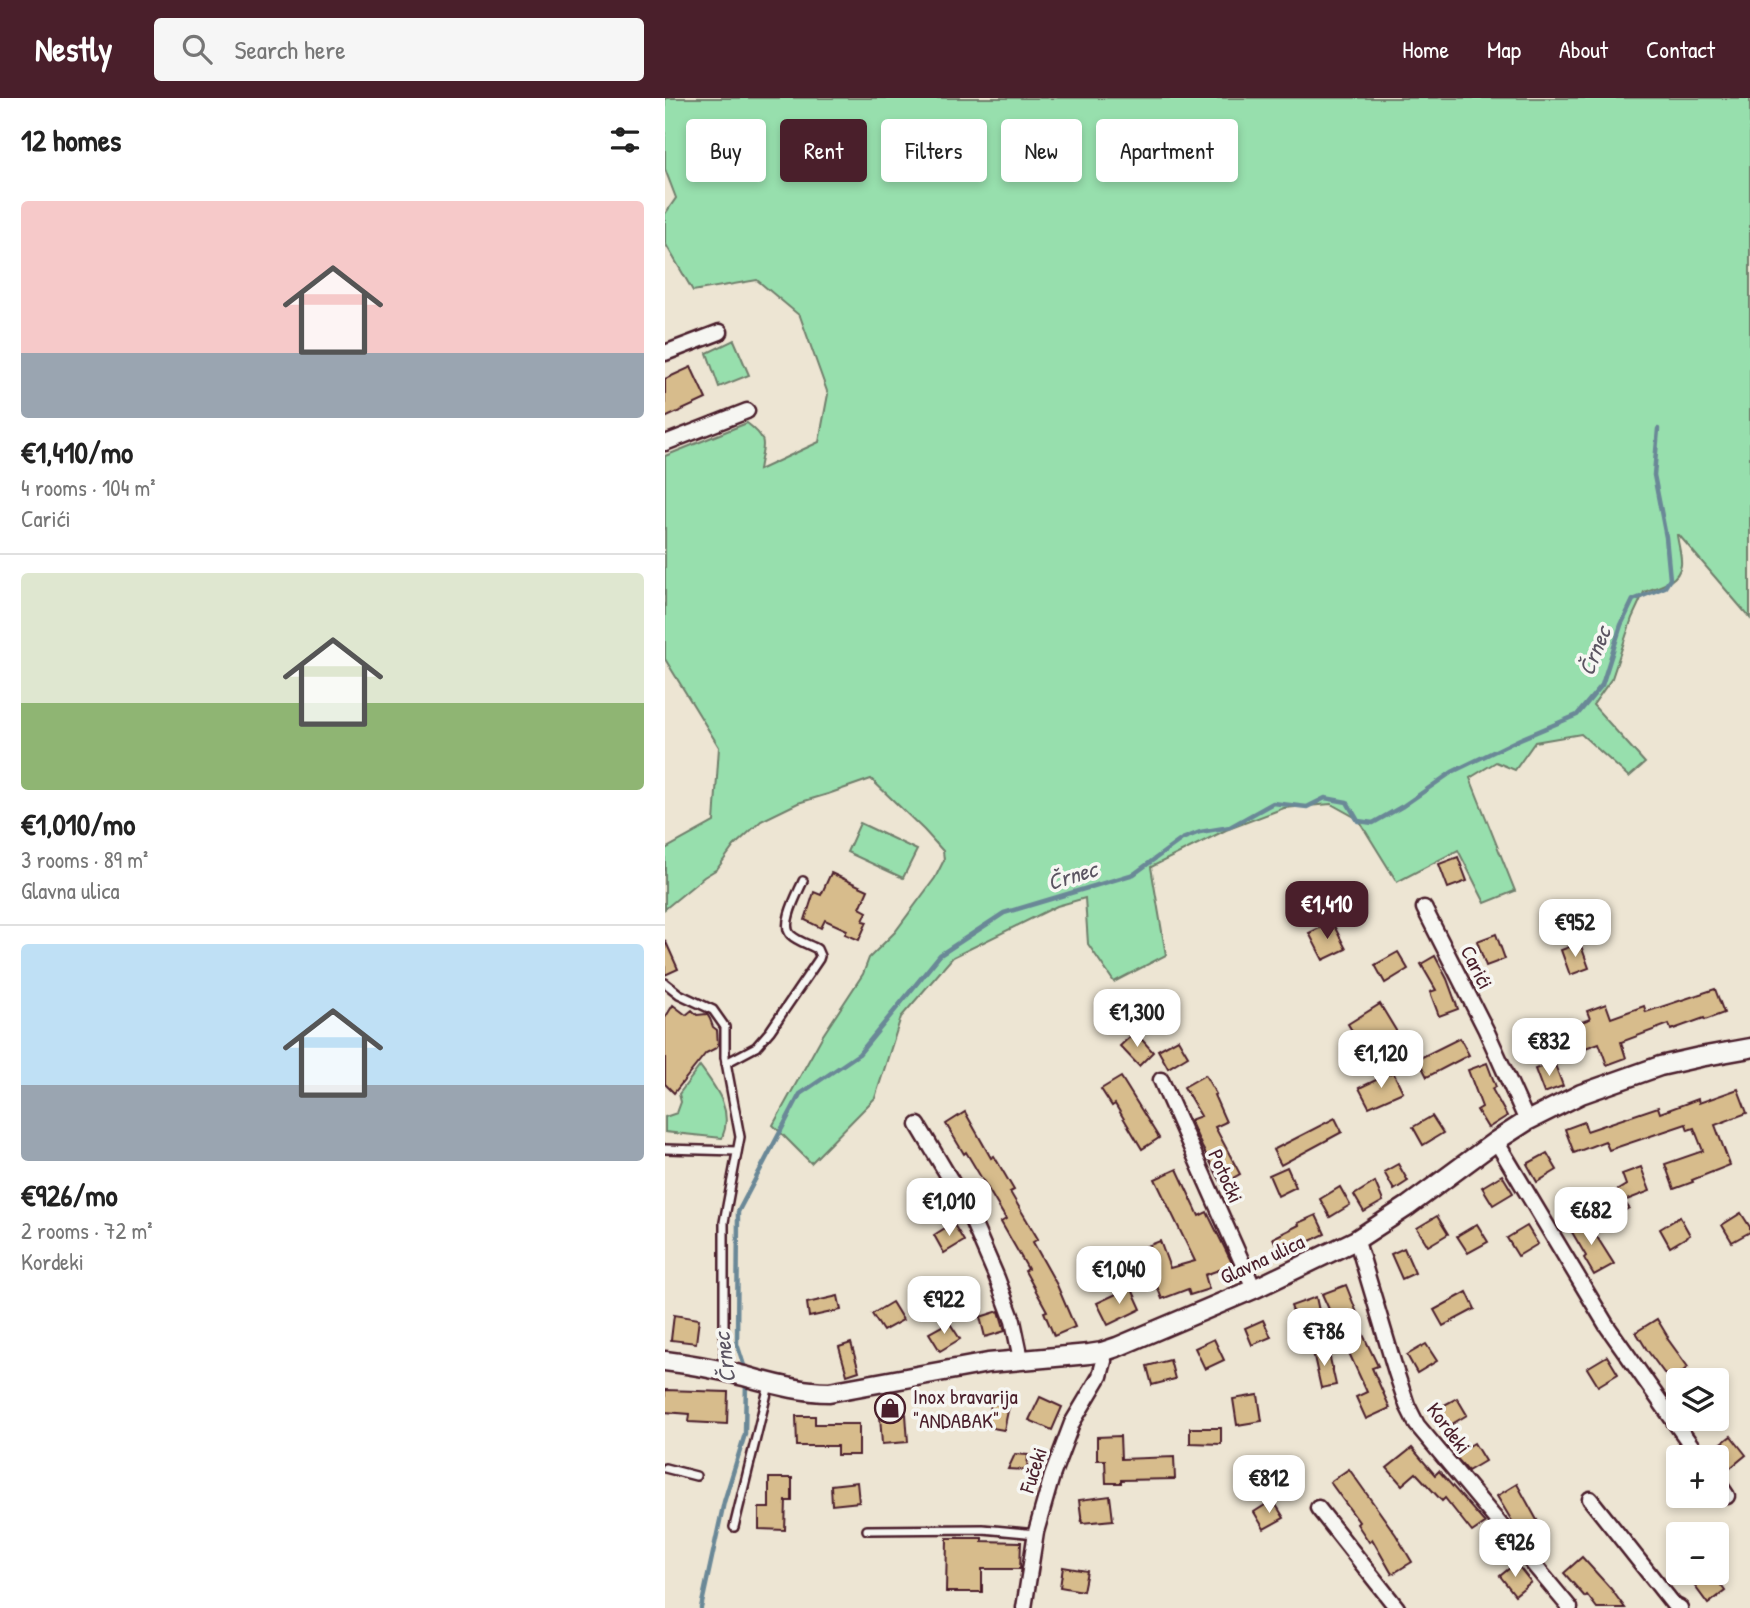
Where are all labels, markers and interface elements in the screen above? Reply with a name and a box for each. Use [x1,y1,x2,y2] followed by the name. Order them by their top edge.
[154,18,644,81] search box
[35,27,112,71] text: Nestly
[178,30,216,68] icon: search
[234,32,346,67] text: Search here
[1402,33,1449,65] text: Home
[1487,33,1521,65] text: Map
[1559,33,1608,65] text: About
[1646,33,1715,65] text: Contact
[686,119,766,182] chip: Buy
[780,119,867,182] chip: Rent
[881,119,987,182] chip: Filters
[1001,119,1082,182] chip: New
[1096,119,1238,182] chip: Apartment
[21,120,121,160] text: 12 homes
[606,121,644,159] icon: filters
[270,247,396,373] icon: home
[21,432,133,472] text: €1,410/mo
[21,472,155,503] text: 4 rooms · 104 m²
[21,503,71,534] text: Carići
[270,619,396,745] icon: home
[1570,619,1619,680] water label: Črnec
[21,804,135,844] text: €1,010/mo
[21,844,148,875] text: 3 rooms · 89 m²
[1044,852,1103,897] water label: Črnec
[21,875,120,906] text: Glavna ulica
[1270,882,1384,941] pin: €1,410
[1301,888,1353,919] text: €1,410
[1534,900,1616,959] pin: €952
[1555,906,1595,937] text: €952
[1454,940,1500,994] street label: Carići
[270,990,396,1116] icon: home
[1080,990,1194,1049] pin: €1,300
[1110,996,1164,1027] text: €1,300
[1508,1018,1590,1078] pin: €832
[1528,1025,1570,1056] text: €832
[1324,1030,1438,1090] pin: €1,120
[1354,1037,1408,1068] text: €1,120
[1201,1145,1251,1207] street label: Potočki
[21,1175,118,1215] text: €926/mo
[892,1178,1006,1238] pin: €1,010
[922,1185,976,1216] text: €1,010
[1550,1188,1632,1247] pin: €682
[1571,1194,1611,1225] text: €682
[21,1215,153,1246] text: 2 rooms · 72 m²
[1215,1227,1309,1291] street label: Glavna ulica
[21,1246,84,1277] text: Kordeki
[1062,1246,1176,1306] pin: €1,040
[1092,1253,1146,1284] text: €1,040
[903,1276,985,1336] pin: €922
[923,1283,965,1314] text: €922
[1283,1308,1365,1368] pin: €786
[1303,1315,1345,1346] text: €786
[705,1328,742,1385] water label: Črnec
[1666,1368,1729,1585] map controls
[1666,1368,1729,1431] button: layers
[913,1382,1018,1435] place label: Inox bravarija "ANDABAK"
[873,1391,907,1425] shop icon: Inox bravarija "ANDABAK"
[1420,1396,1478,1460] street label: Kordeki
[1012,1444,1054,1497] street label: Fučeki
[1666,1445,1729,1508] button: +
[1228,1456,1310,1515] pin: €812
[1249,1462,1289,1493] text: €812
[1474,1520,1556,1579] pin: €926
[1666,1522,1729,1585] button: −
[1495,1526,1535,1557] text: €926

